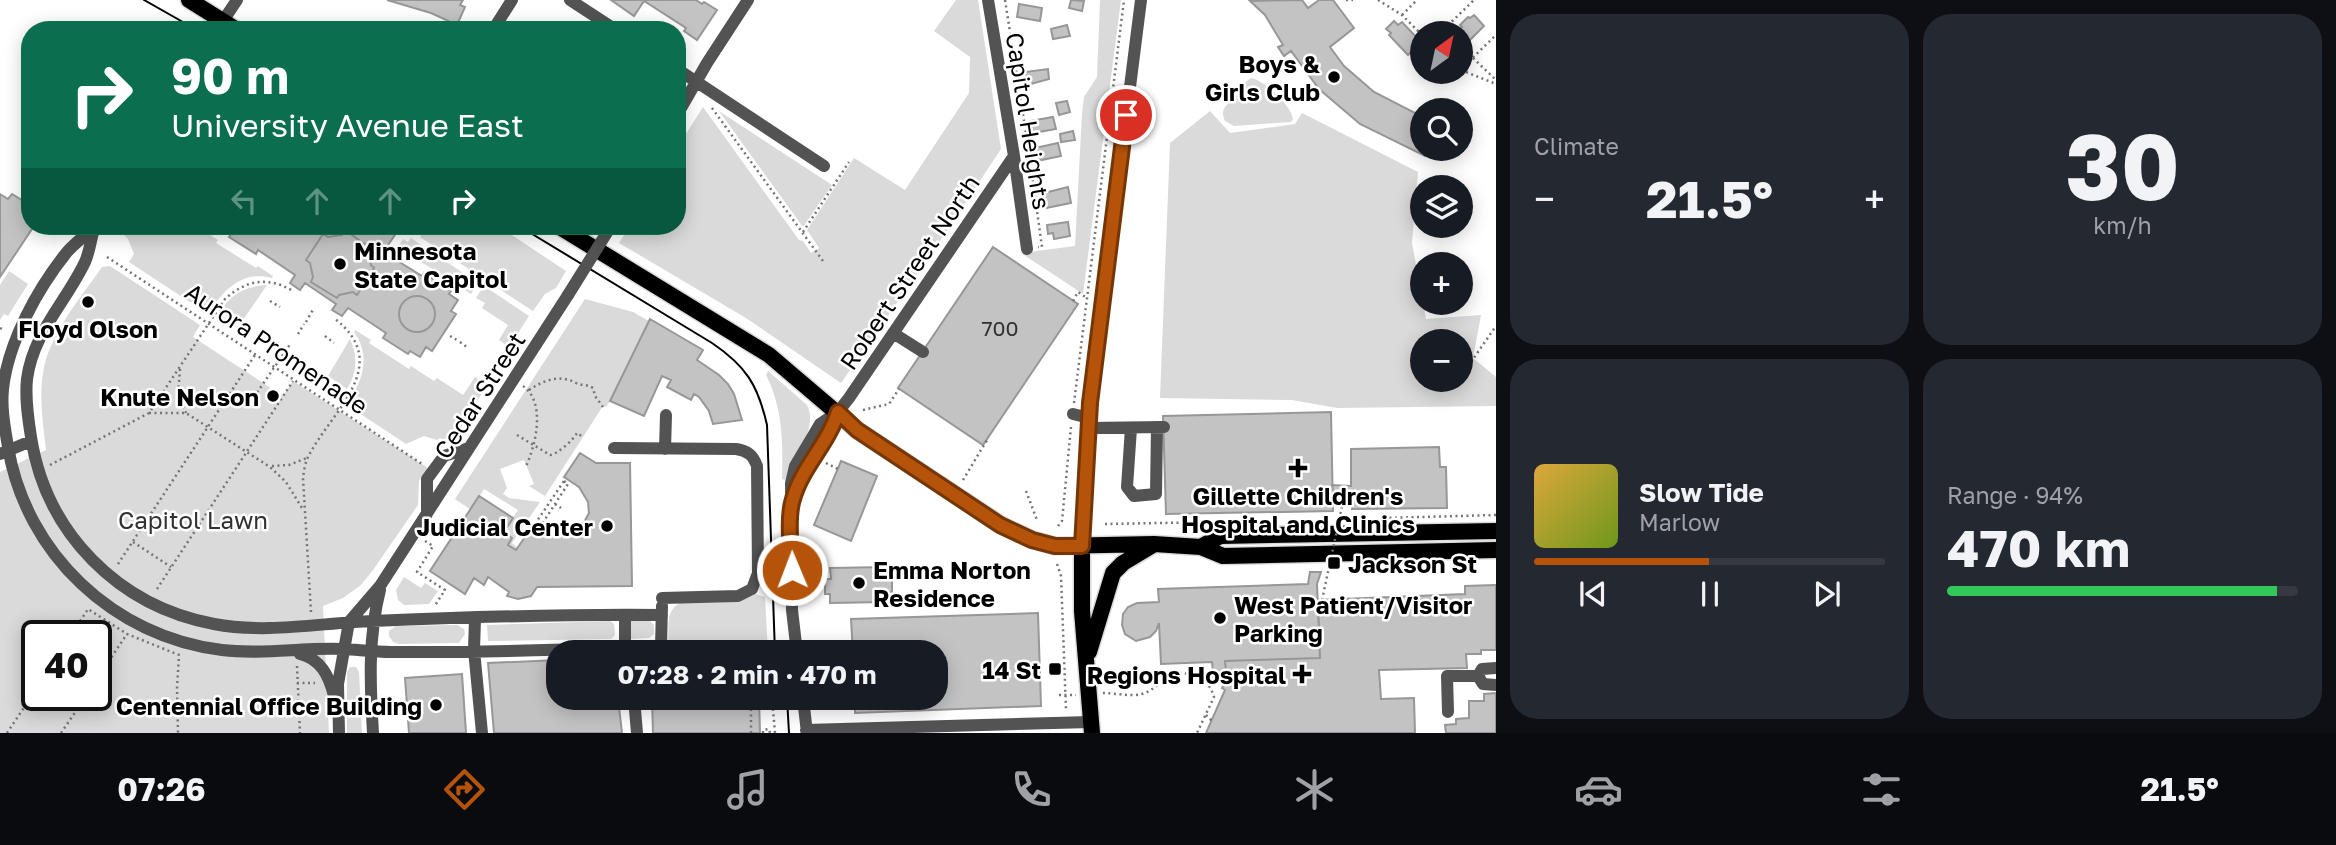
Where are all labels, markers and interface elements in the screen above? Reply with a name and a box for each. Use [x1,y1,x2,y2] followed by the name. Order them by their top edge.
[1410,21,1474,84] north arrow
[1410,21,1473,392] map controls
[1001,30,1057,212] street label: Capitol Heights
[171,46,289,105] text: 90 m
[56,49,147,140] icon: right
[1205,49,1320,106] place label: Boys & Girls Club
[1326,69,1342,85] marker: Boys & Girls Club
[1096,85,1156,145] pin
[1107,96,1145,134] icon: arrive
[1410,98,1473,161] button: search
[171,106,524,144] text: University Avenue East
[2065,111,2180,220] text: 30
[1534,132,1619,160] text: Climate
[1646,167,1773,229] text: 21.5°
[833,169,985,375] street label: Robert Street North
[1410,175,1473,238] button: layers
[1534,176,1555,221] text: −
[1864,176,1885,221] text: +
[225,182,263,220] icon: left
[298,182,336,220] icon: ahead
[371,182,409,220] icon: ahead
[444,182,482,220] icon: right
[2093,211,2152,239] text: km/h
[354,236,507,293] place label: Minnesota State Capitol
[1410,252,1473,315] button: +
[332,256,348,272] marker: Minnesota State Capitol
[180,276,374,420] street label: Aurora Promenade
[80,294,96,310] marker: Floyd Olson
[18,314,158,343] place label: Floyd Olson
[981,315,1019,341] house number: 700
[427,326,531,464] street label: Cedar Street
[1410,329,1473,392] button: −
[100,382,259,411] place label: Knute Nelson
[265,388,281,404] marker: Knute Nelson
[1288,458,1308,478] marker: Gillette Children's Hospital and Clinics
[1639,477,1764,508] text: Slow Tide
[1181,481,1415,538] place label: Gillette Children's Hospital and Clinics
[1947,481,2083,509] text: Range · 94%
[118,505,268,534] park label: Capitol Lawn
[1639,508,1720,536] text: Marlow
[417,512,593,541] place label: Judicial Center
[1947,516,2130,578] text: 470 km
[599,518,615,534] marker: Judicial Center
[755,533,829,607] position arrow
[1348,549,1477,578] place label: Jackson St
[873,555,1031,612] place label: Emma Norton Residence
[1326,555,1342,571] marker: Jackson St
[851,575,867,591] marker: Emma Norton Residence
[1574,575,1612,613] icon: previous
[1691,575,1729,613] icon: pause
[1808,575,1846,613] icon: next
[1234,590,1472,647] place label: West Patient/Visitor Parking
[1212,610,1228,626] marker: West Patient/Visitor Parking
[21,620,112,711] speed limit sign: 40
[982,655,1041,684] place label: 14 St
[617,659,877,690] text: 07:28 · 2 min · 470 m
[1087,660,1286,689] place label: Regions Hospital
[1047,661,1063,677] marker: 14 St
[1292,664,1312,684] marker: Regions Hospital
[116,691,422,720] place label: Centennial Office Building
[428,697,444,713] marker: Centennial Office Building
[440,765,489,814] icon: directions
[723,765,772,814] icon: music
[1007,765,1056,814] icon: phone
[1290,765,1339,814] icon: climate
[1574,765,1623,814] icon: car
[1857,765,1906,814] icon: filters
[117,770,206,808] text: 07:26
[2140,770,2219,808] text: 21.5°

